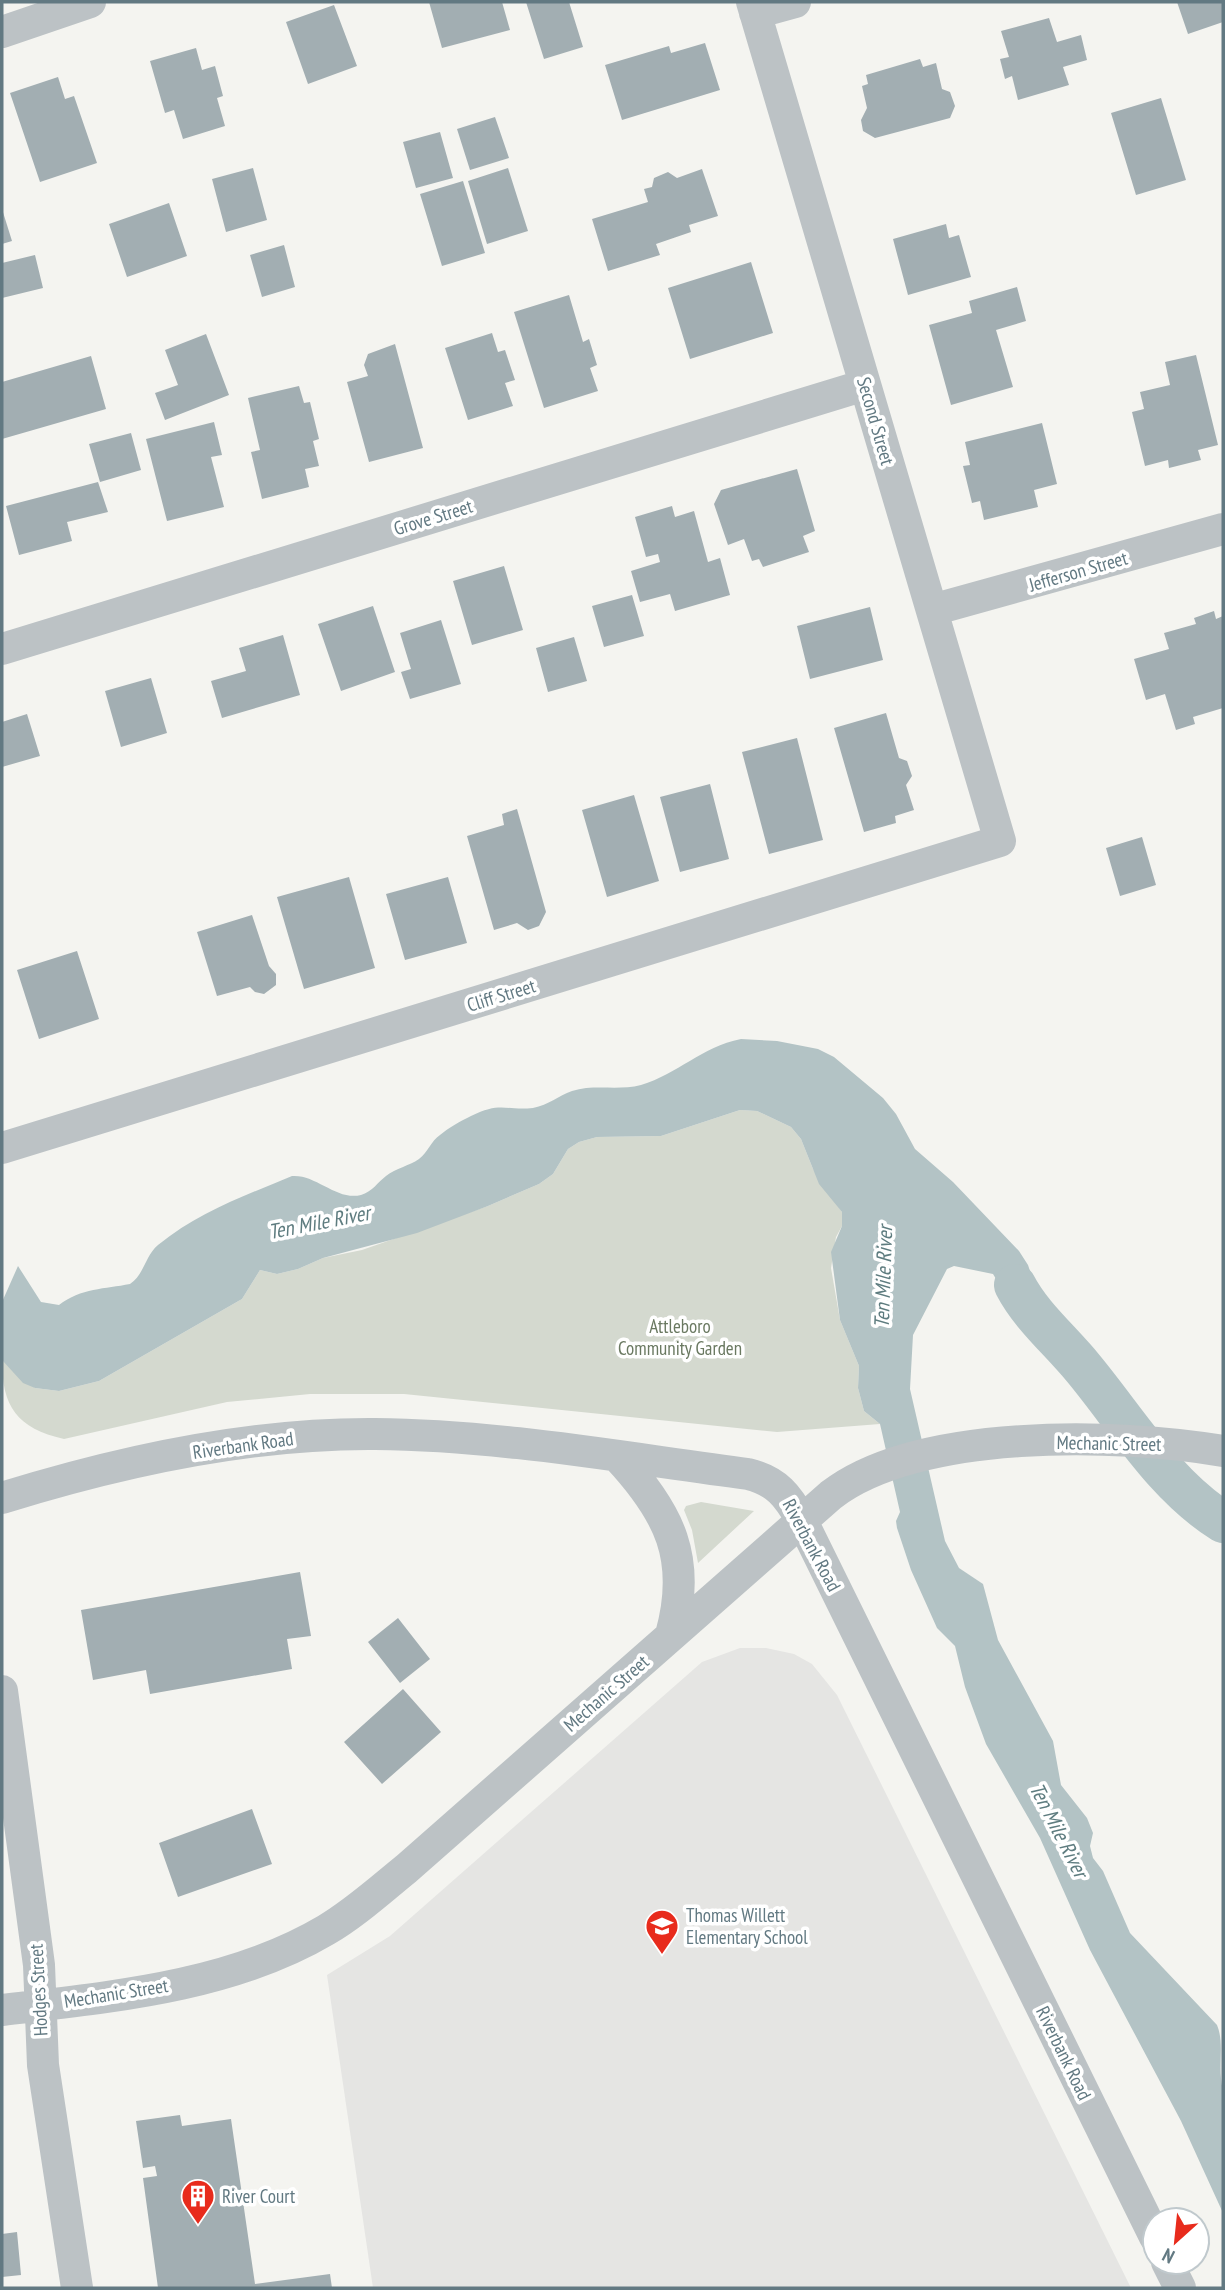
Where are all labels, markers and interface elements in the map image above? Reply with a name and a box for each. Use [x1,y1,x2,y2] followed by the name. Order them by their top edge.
[852,374,900,469] street label: Second Street
[391,493,476,540] street label: Grove Street
[1025,545,1131,597] street label: Jefferson Street
[464,973,539,1017] street label: Cliff Street
[266,1198,375,1245] water label: Ten Mile River
[868,1222,898,1329] water label: Ten Mile River
[618,1314,742,1360] park label: Attleboro Community Garden
[191,1426,295,1464] street label: Riverbank Road
[1056,1430,1162,1456] street label: Mechanic Street
[778,1495,846,1595] street label: Riverbank Road
[559,1649,654,1736] street label: Mechanic Street
[1024,1778,1096,1885] water label: Ten Mile River
[686,1903,808,1949] place label: Thomas Willett Elementary School
[643,1907,681,1956] school or university icon: Thomas Willett Elementary School
[24,1942,52,2037] street label: Hodges Street
[62,1973,170,2013] street label: Mechanic Street
[1031,2002,1097,2104] street label: Riverbank Road
[179,2177,217,2226] building icon: River Court
[222,2184,296,2208] place label: River Court
[1141,2206,1211,2276] north arrow
[1158,2243,1178,2269] text: N

